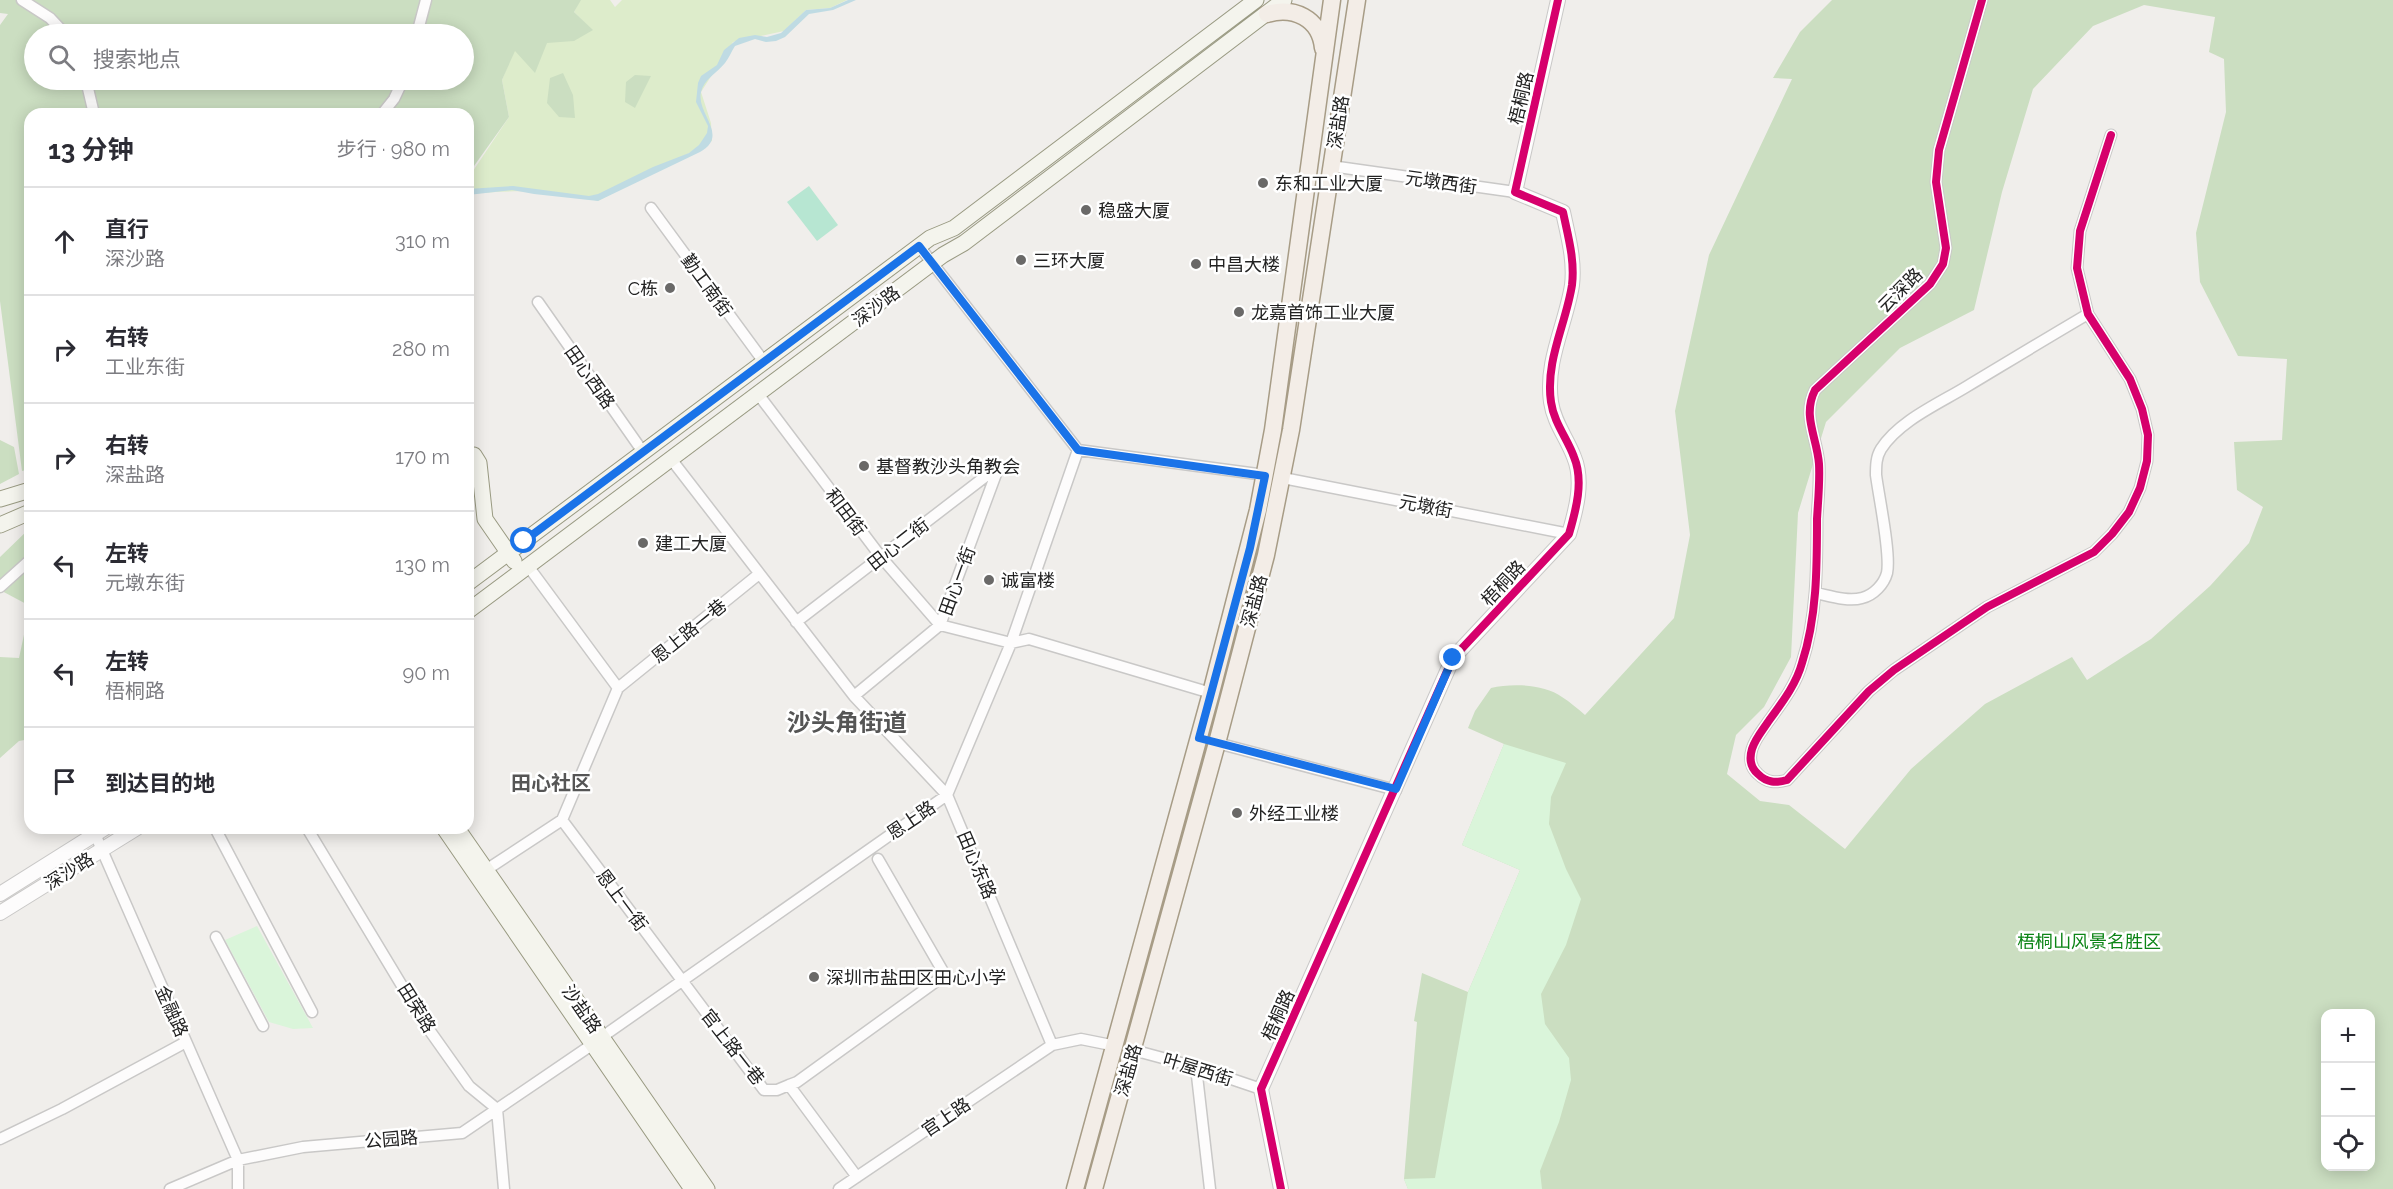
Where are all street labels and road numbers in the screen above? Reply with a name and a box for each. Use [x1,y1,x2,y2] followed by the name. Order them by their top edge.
[1505,69,1537,127] street label: 梧桐路
[1323,94,1353,150] street label: 深盐路
[1404,167,1478,197] street label: 元墩西街
[677,250,737,320] street label: 勤工南街
[1873,263,1927,317] street label: 云深路
[848,281,904,331] street label: 深沙路
[561,341,619,413] street label: 田心西路
[821,484,871,540] street label: 和田街
[1397,491,1455,521] street label: 元墩街
[863,514,933,574] street label: 田心二街
[935,544,979,618] street label: 田心一街
[1477,556,1529,610] street label: 梧桐路
[1237,572,1271,630] street label: 深盐路
[647,595,731,667] street label: 恩上路一巷
[883,796,939,844] street label: 恩上路
[953,828,1001,902] street label: 田心东路
[41,848,97,894] street label: 深沙路
[592,865,652,935] street label: 恩上一街
[394,980,440,1036] street label: 田荣路
[558,981,606,1037] street label: 沙盐路
[151,982,193,1040] street label: 金融路
[1257,986,1299,1044] street label: 梧桐路
[697,1005,769,1089] street label: 官上路一巷
[1110,1041,1146,1099] street label: 深盐路
[1161,1048,1235,1090] street label: 叶屋西街
[918,1093,974,1141] street label: 官上路
[363,1126,419,1152] street label: 公园路

